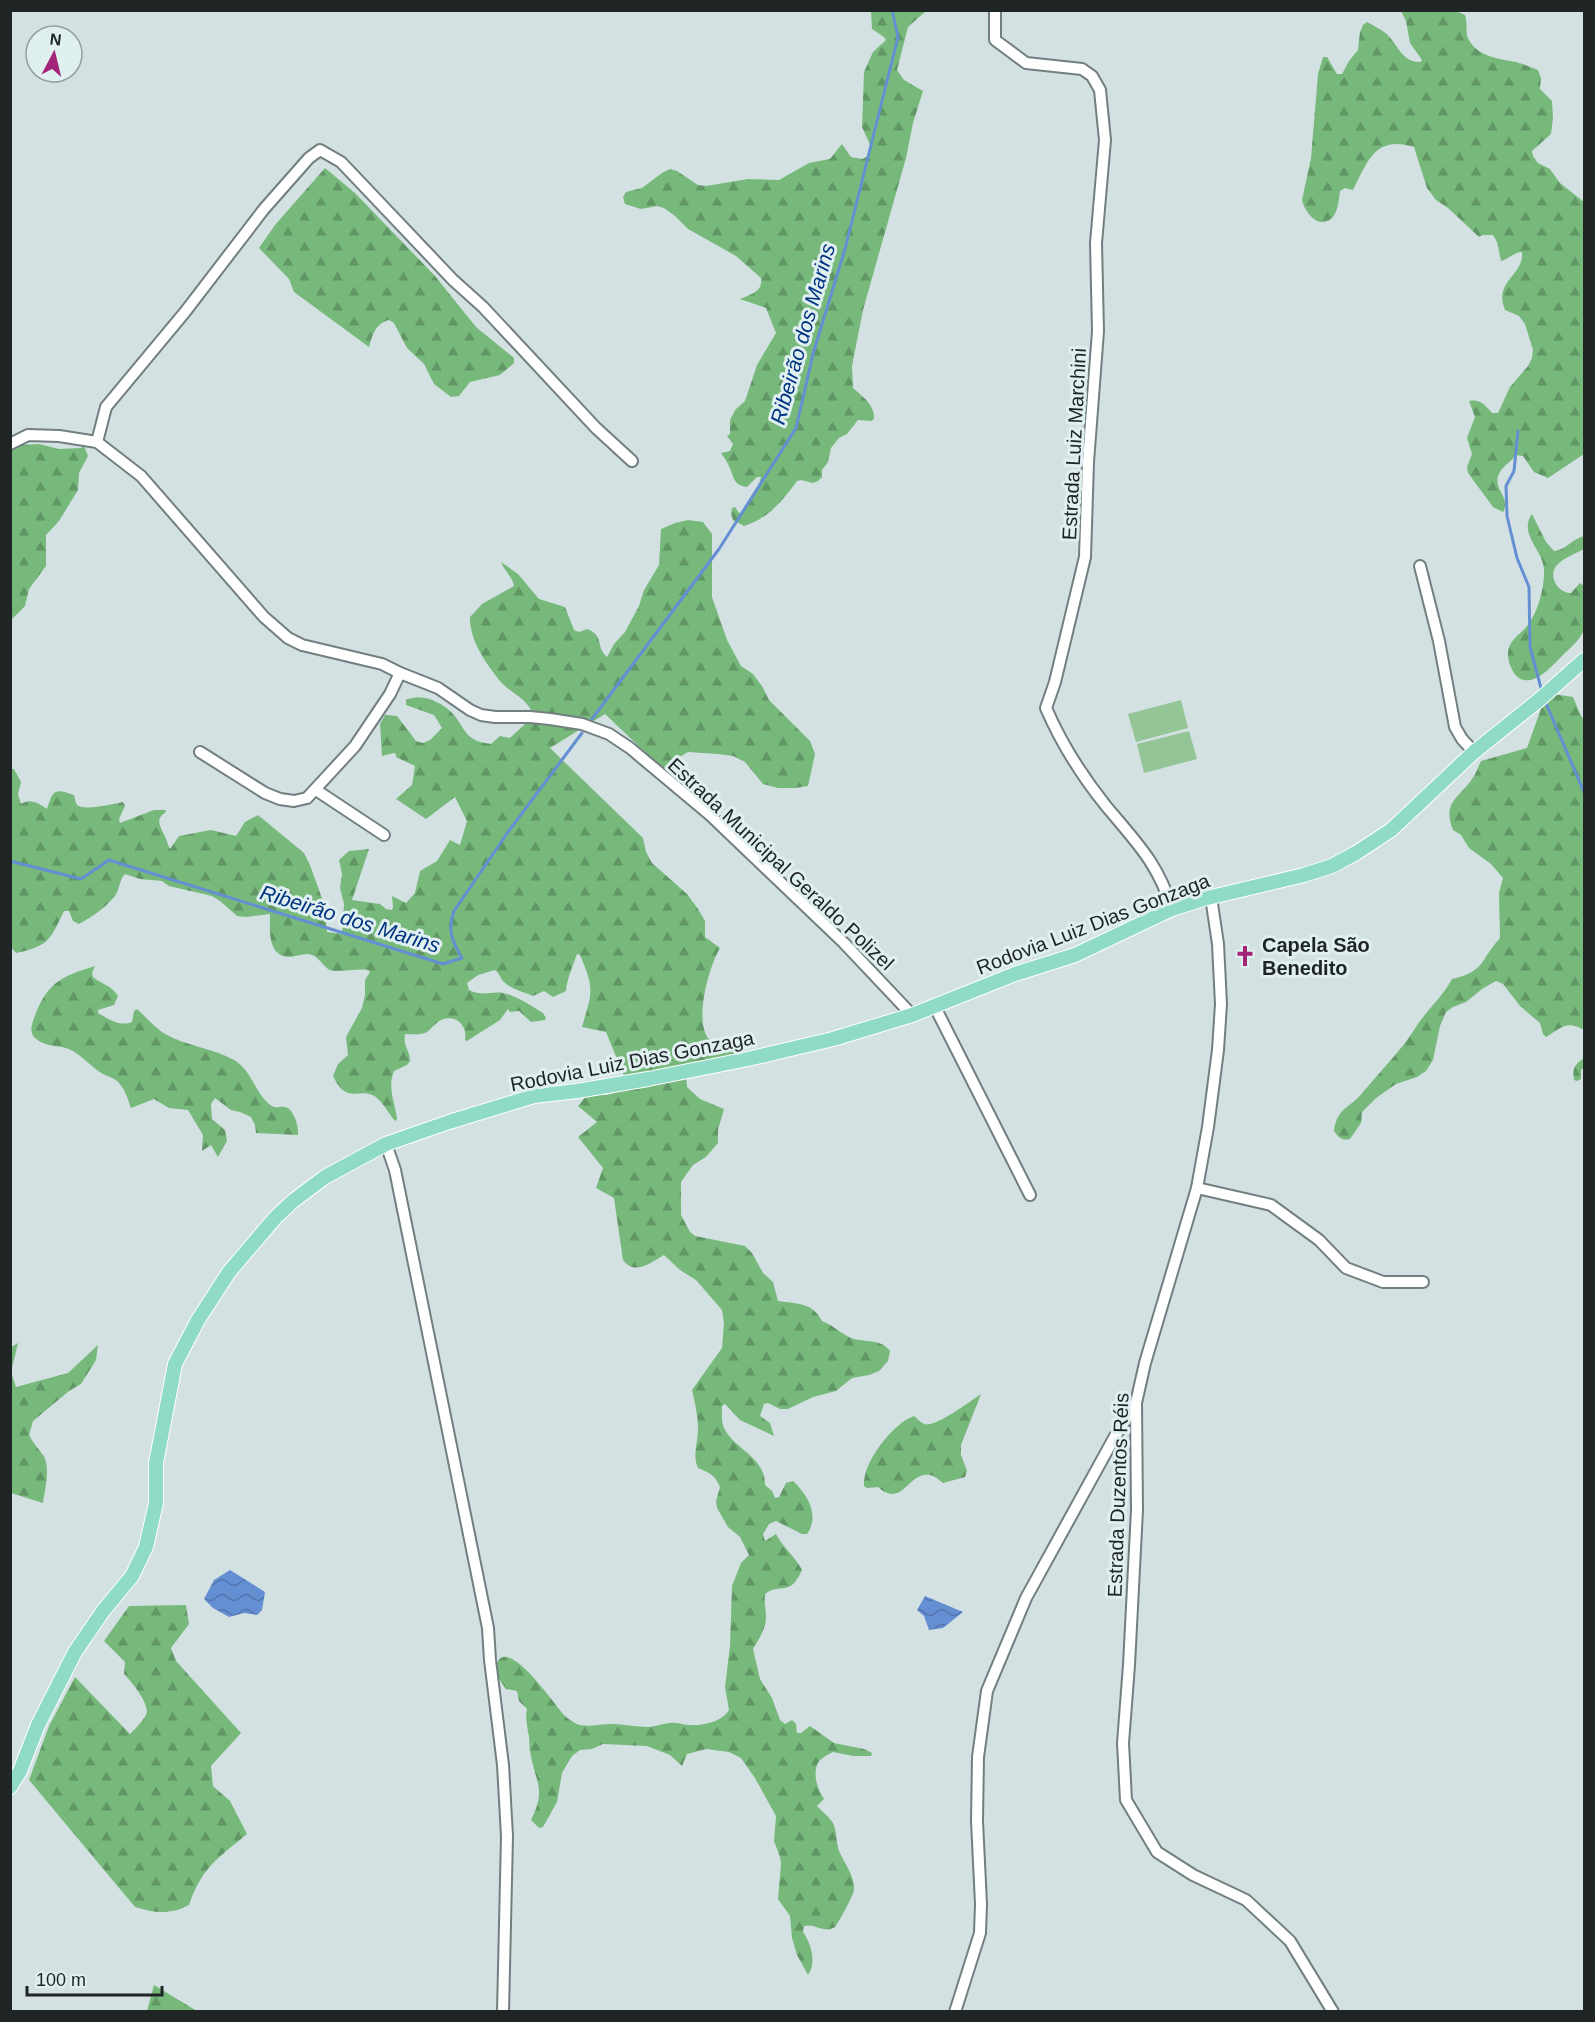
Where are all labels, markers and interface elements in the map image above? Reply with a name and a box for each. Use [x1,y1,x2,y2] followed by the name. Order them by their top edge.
[24,24,84,84] north arrow
[49,30,63,49] text: N
[766,240,839,427] water label: Ribeirão dos Marins
[1058,347,1090,541] street label: Estrada Luiz Marchini
[664,754,898,974] street label: Estrada Municipal Geraldo Polizel
[973,869,1213,979] street label: Rodovia Luiz Dias Gonzaga
[257,880,443,957] water label: Ribeirão dos Marins
[1262,934,1370,979] place label: Capela São Benedito
[1233,944,1257,968] church icon: Capela São Benedito
[508,1026,757,1095] street label: Rodovia Luiz Dias Gonzaga
[1103,1392,1133,1598] street label: Estrada Duzentos Réis
[27,1959,162,1997] scale bar
[36,1970,86,1990] text: 100 m

